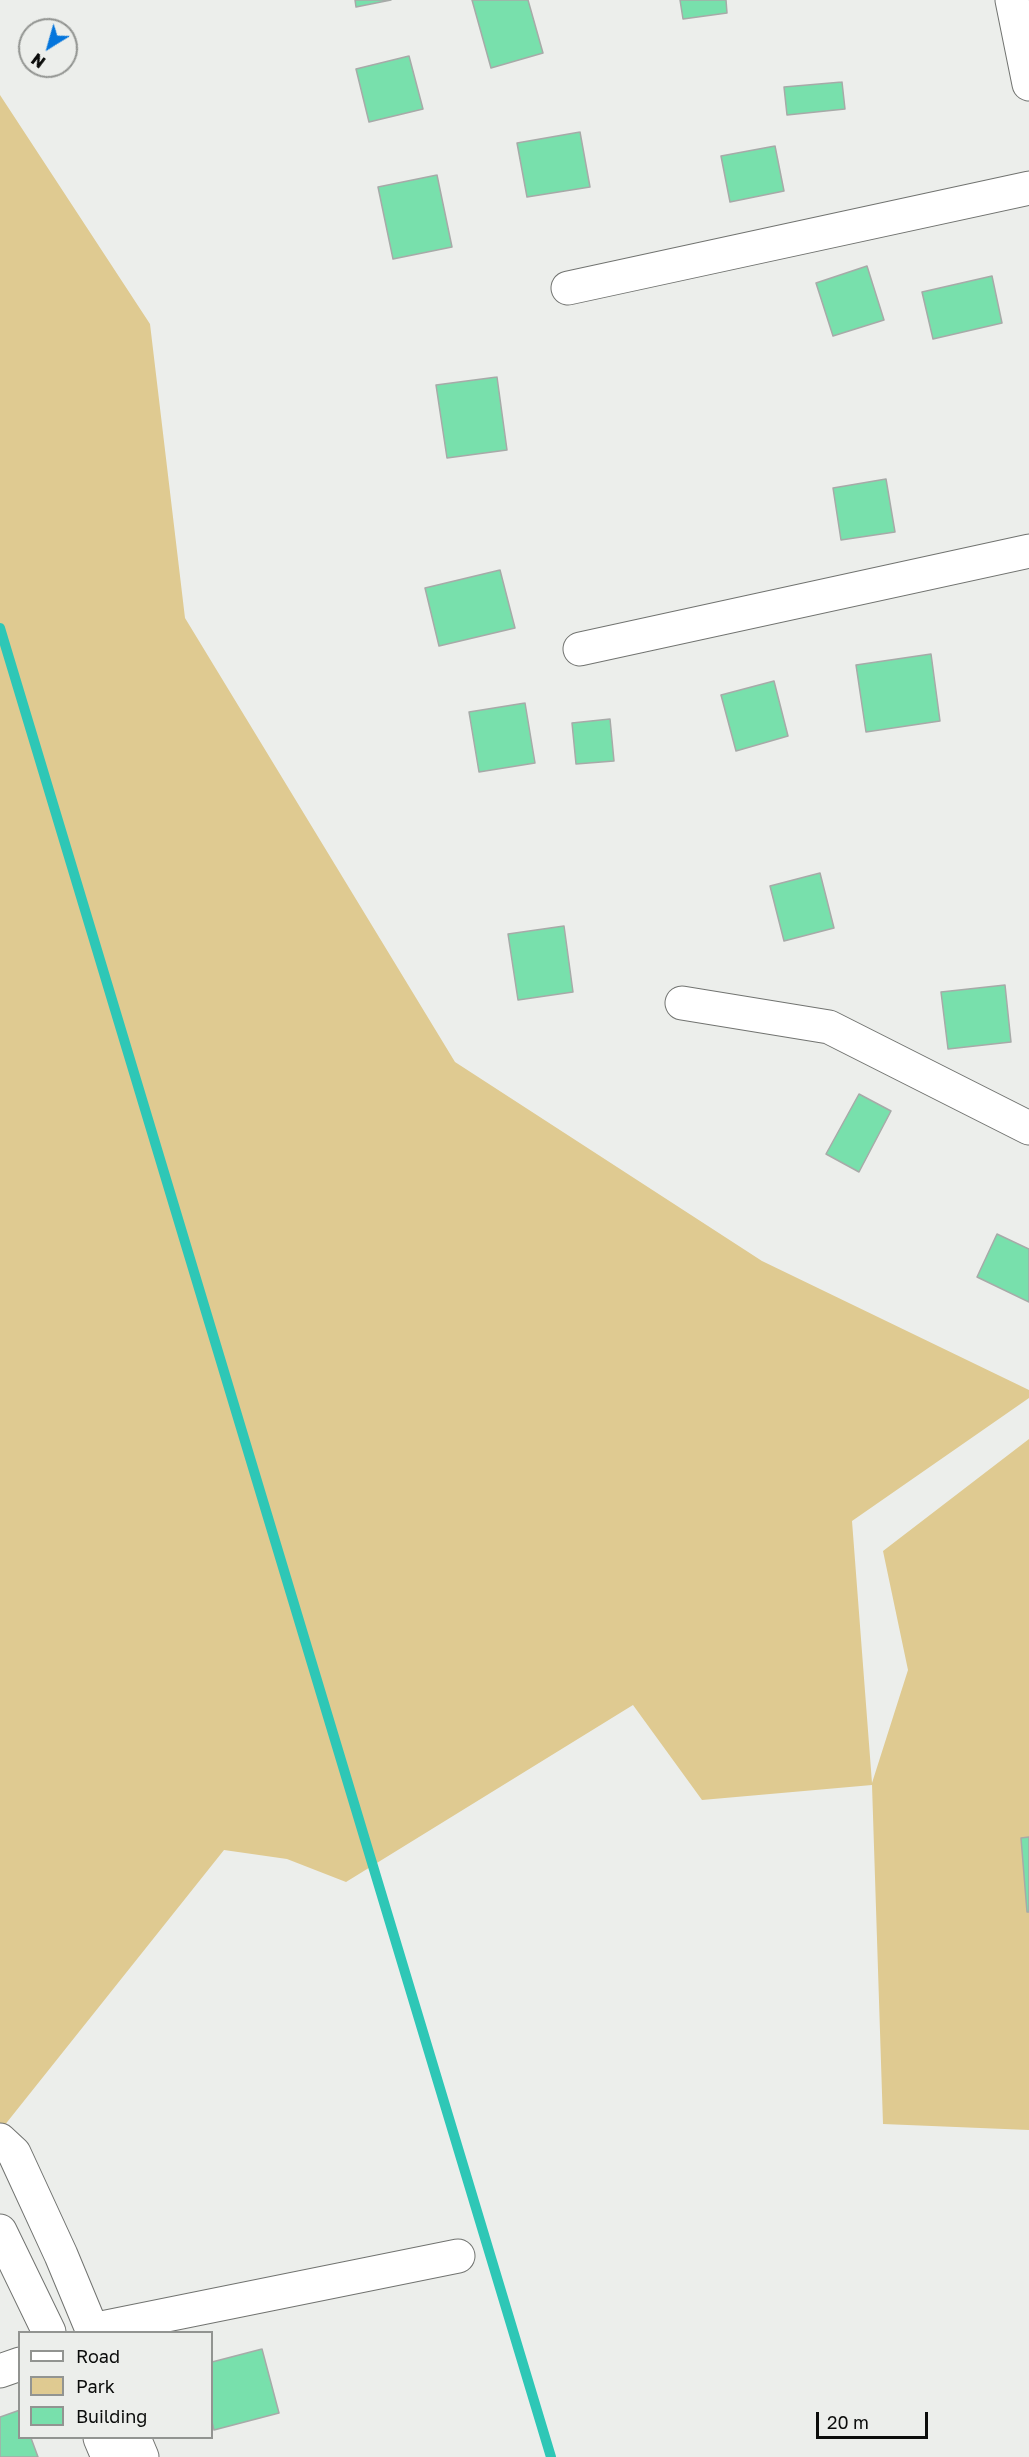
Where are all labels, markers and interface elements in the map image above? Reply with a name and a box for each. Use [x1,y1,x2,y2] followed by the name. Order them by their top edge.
[18,18,78,78] north arrow
[27,49,49,72] text: N
[18,2331,213,2439] legend
[76,2345,120,2367] text: Road
[76,2375,115,2397] text: Park
[819,2400,932,2438] scale bar
[76,2405,147,2427] text: Building
[827,2411,869,2433] text: 20 m

